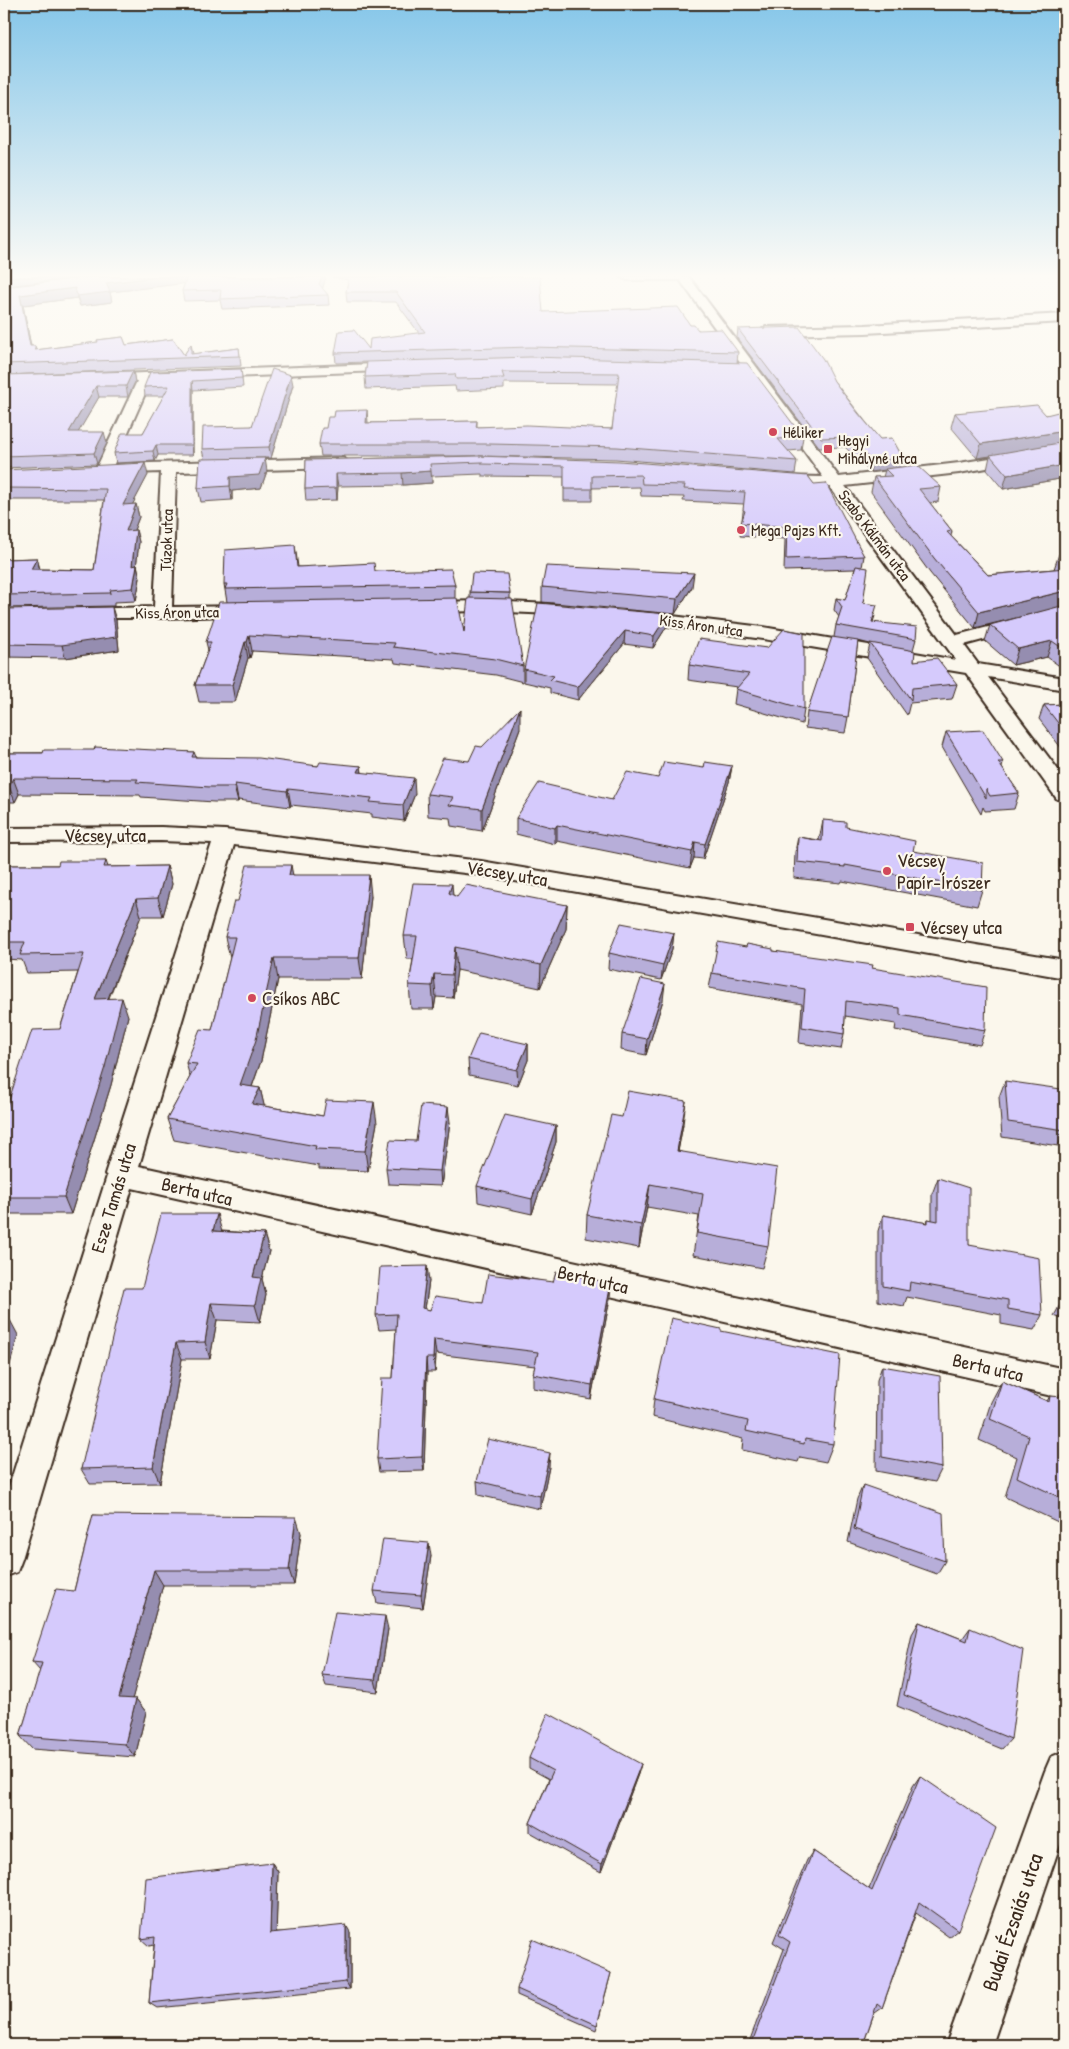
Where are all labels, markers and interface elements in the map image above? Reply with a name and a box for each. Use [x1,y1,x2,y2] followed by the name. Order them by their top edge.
[783,421,824,443] place label: Héliker
[767,426,779,438] marker: Héliker
[838,429,917,469] place label: Hegyi Mihályné utca
[822,443,834,455] marker: Hegyi Mihályné utca
[834,485,916,585] street label: Szabó Kálmán utca
[154,509,178,571] street label: Túzok utca
[751,519,841,541] place label: Mega Pajzs Kft.
[735,524,747,536] marker: Mega Pajzs Kft.
[135,600,219,624] street label: Kiss Áron utca
[658,608,744,642] street label: Kiss Áron utca
[64,822,146,848] street label: Vécsey utca
[897,847,991,895] place label: Vécsey Papír-Írószer
[465,854,550,892] street label: Vécsey utca
[881,865,893,877] marker: Vécsey Papír-Írószer
[920,914,1002,940] place label: Vécsey utca
[904,921,916,933] marker: Vécsey utca
[262,985,341,1011] place label: Csíkos ABC
[246,992,258,1004] marker: Csíkos ABC
[84,1140,142,1256] street label: Esze Tamás utca
[159,1170,235,1212] street label: Berta utca
[555,1258,631,1300] street label: Berta utca
[950,1346,1026,1388] street label: Berta utca
[974,1849,1050,1995] street label: Budai Ézsaiás utca

